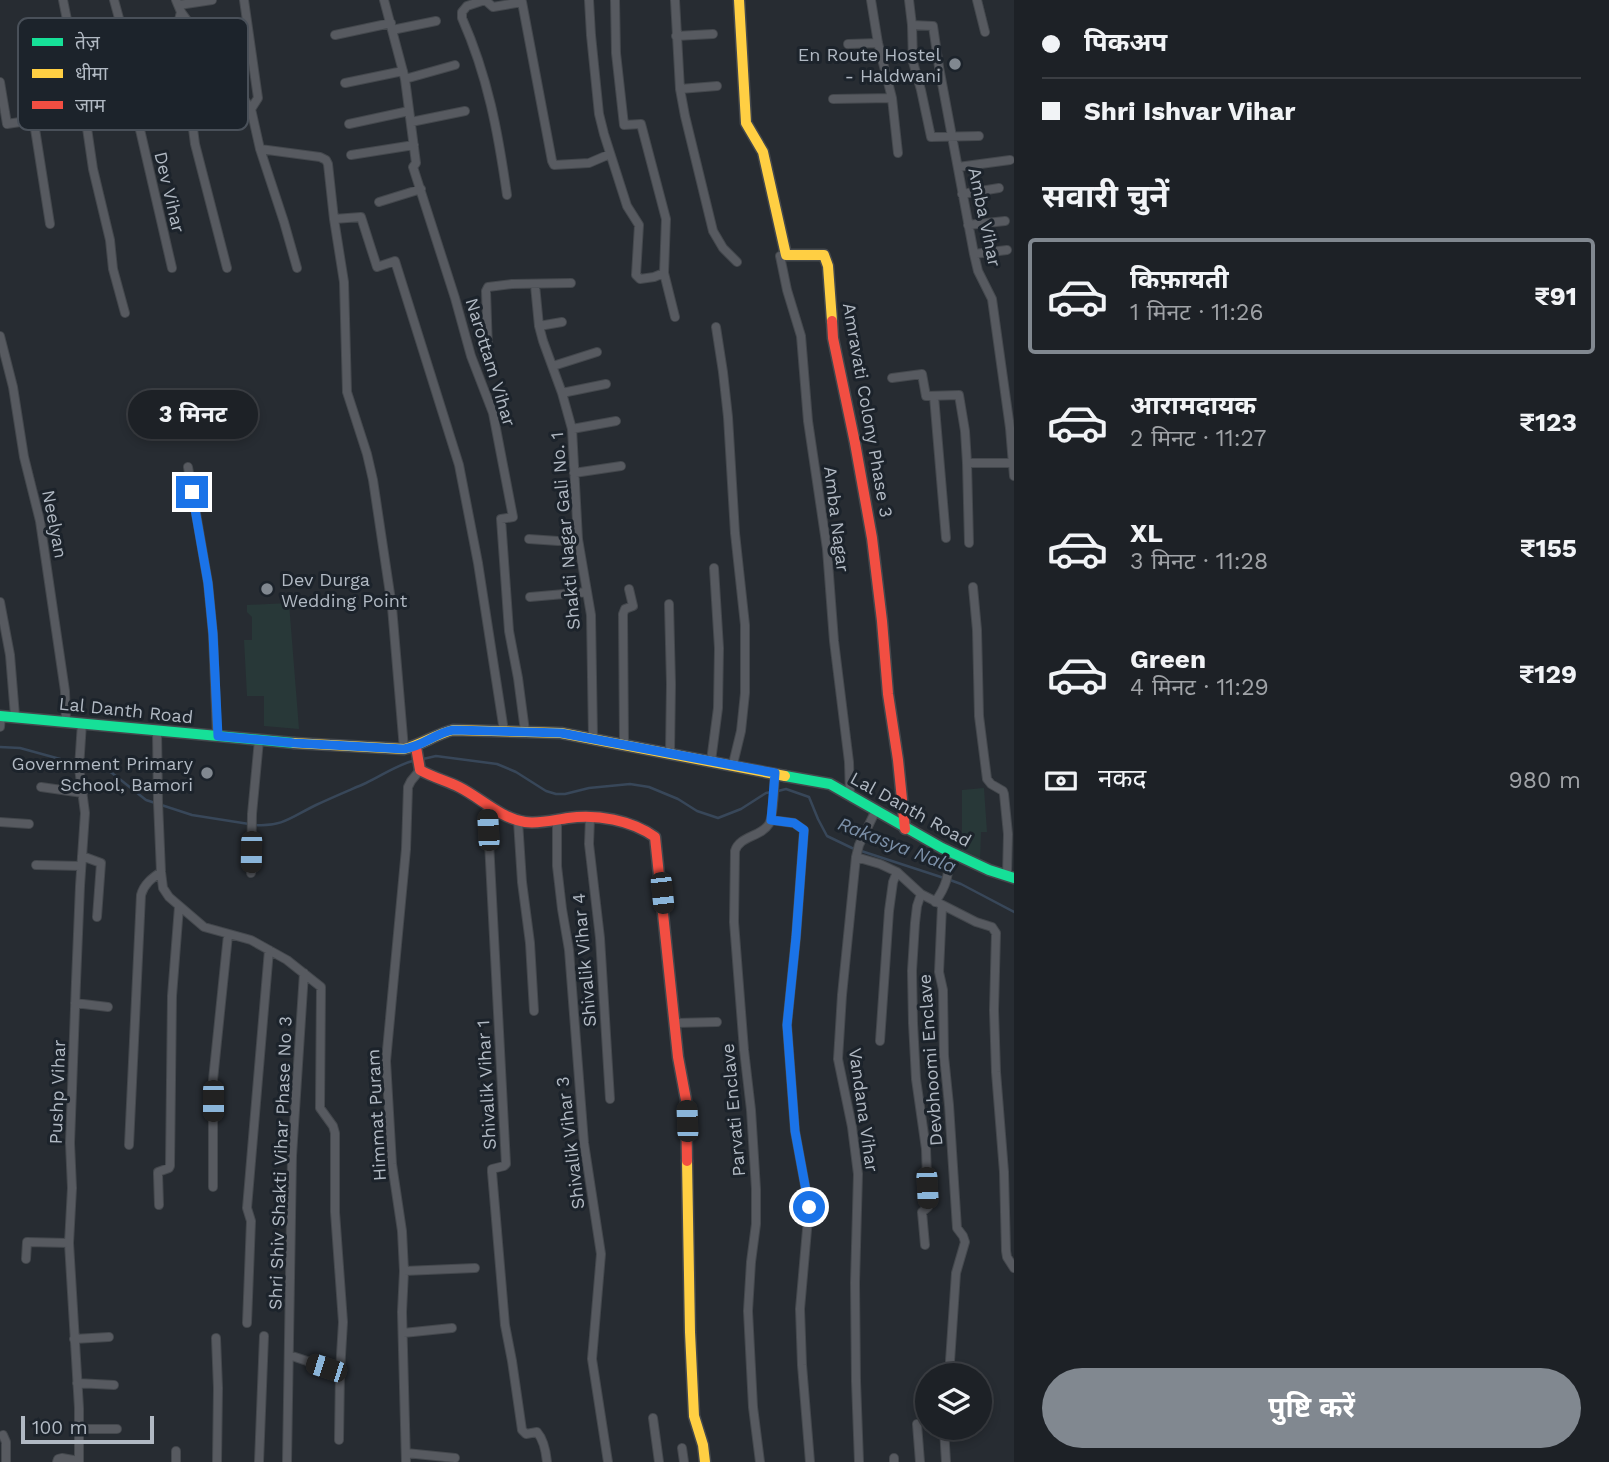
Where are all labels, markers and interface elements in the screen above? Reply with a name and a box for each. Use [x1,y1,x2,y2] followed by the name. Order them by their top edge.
[18,18,248,130] legend
[1084,27,1167,57] text: पिकअप
[75,31,101,54] text: तेज़
[798,44,941,86] place label: En Route Hostel - Haldwani
[947,56,963,72] marker: En Route Hostel - Haldwani
[75,62,109,85] text: धीमा
[75,94,106,117] text: जाम
[1084,96,1295,126] text: Shri Ishvar Vihar
[150,149,190,235] street label: Dev Vihar
[964,166,1006,268] street label: Amba Vihar
[1042,177,1169,215] text: सवारी चुनें
[1130,264,1229,294] text: किफ़ायती
[1046,265,1109,328] icon: car
[1534,281,1577,311] text: ₹91
[462,295,520,429] street label: Narottam Vihar
[1130,299,1263,326] text: 1 मिनट · 11:26
[839,301,897,519] street label: Amravati Colony Phase 3
[1130,390,1256,420] text: आरामदायक
[127,391,257,440] callout: 3 मिनट
[1046,391,1109,454] icon: car
[159,401,227,428] text: 3 मिनट
[1519,407,1577,437] text: ₹123
[1130,425,1266,452] text: 2 मिनट · 11:27
[546,431,584,631] street label: Shakti Nagar Gali No. 1
[820,465,854,573] street label: Amba Nagar
[176,476,208,508] route end
[38,488,72,560] street label: Neelyan
[1046,517,1109,580] icon: car
[1130,518,1163,548] text: XL
[1520,533,1577,563] text: ₹155
[1130,548,1268,575] text: 3 मिनट · 11:28
[281,569,408,611] place label: Dev Durga Wedding Point
[259,581,275,597] marker: Dev Durga Wedding Point
[1046,643,1109,706] icon: car
[1130,644,1206,674] text: Green
[1519,659,1577,689] text: ₹129
[1130,674,1269,701] text: 4 मिनट · 11:29
[58,693,194,727] street label: Lal Danth Road
[12,753,194,795] place label: Government Primary School, Bamori
[1042,762,1080,800] icon: cash
[1098,763,1146,793] text: नकद
[199,765,215,781] marker: Government Primary School, Bamori
[847,767,975,851] street label: Lal Danth Road
[1509,767,1581,794] text: 980 m
[477,808,500,852] car
[835,812,960,878] water label: Rakasya Nala
[241,831,262,873] car
[650,871,675,915] car
[568,892,600,1028] street label: Shivalik Vihar 4
[914,973,946,1147] street label: Devbhoomi Enclave
[264,1016,296,1310] street label: Shri Shiv Shakti Vihar Phase No 3
[472,1020,500,1150] street label: Shivalik Vihar 1
[45,1039,69,1145] street label: Pushp Vihar
[717,1042,749,1178] street label: Parvati Enclave
[845,1047,883,1173] street label: Vandana Vihar
[362,1048,390,1182] street label: Himmat Puram
[551,1075,589,1211] street label: Shivalik Vihar 3
[203,1080,224,1122] car
[676,1100,699,1142] car
[916,1166,939,1210] car
[793,1191,825,1223] route start
[303,1352,350,1384] car
[915,1363,992,1440] map controls
[915,1363,992,1440] button: layers
[1042,1368,1581,1448] button: पुष्टि करें
[21,1413,154,1445] scale bar
[32,1416,88,1439] text: 100 m

